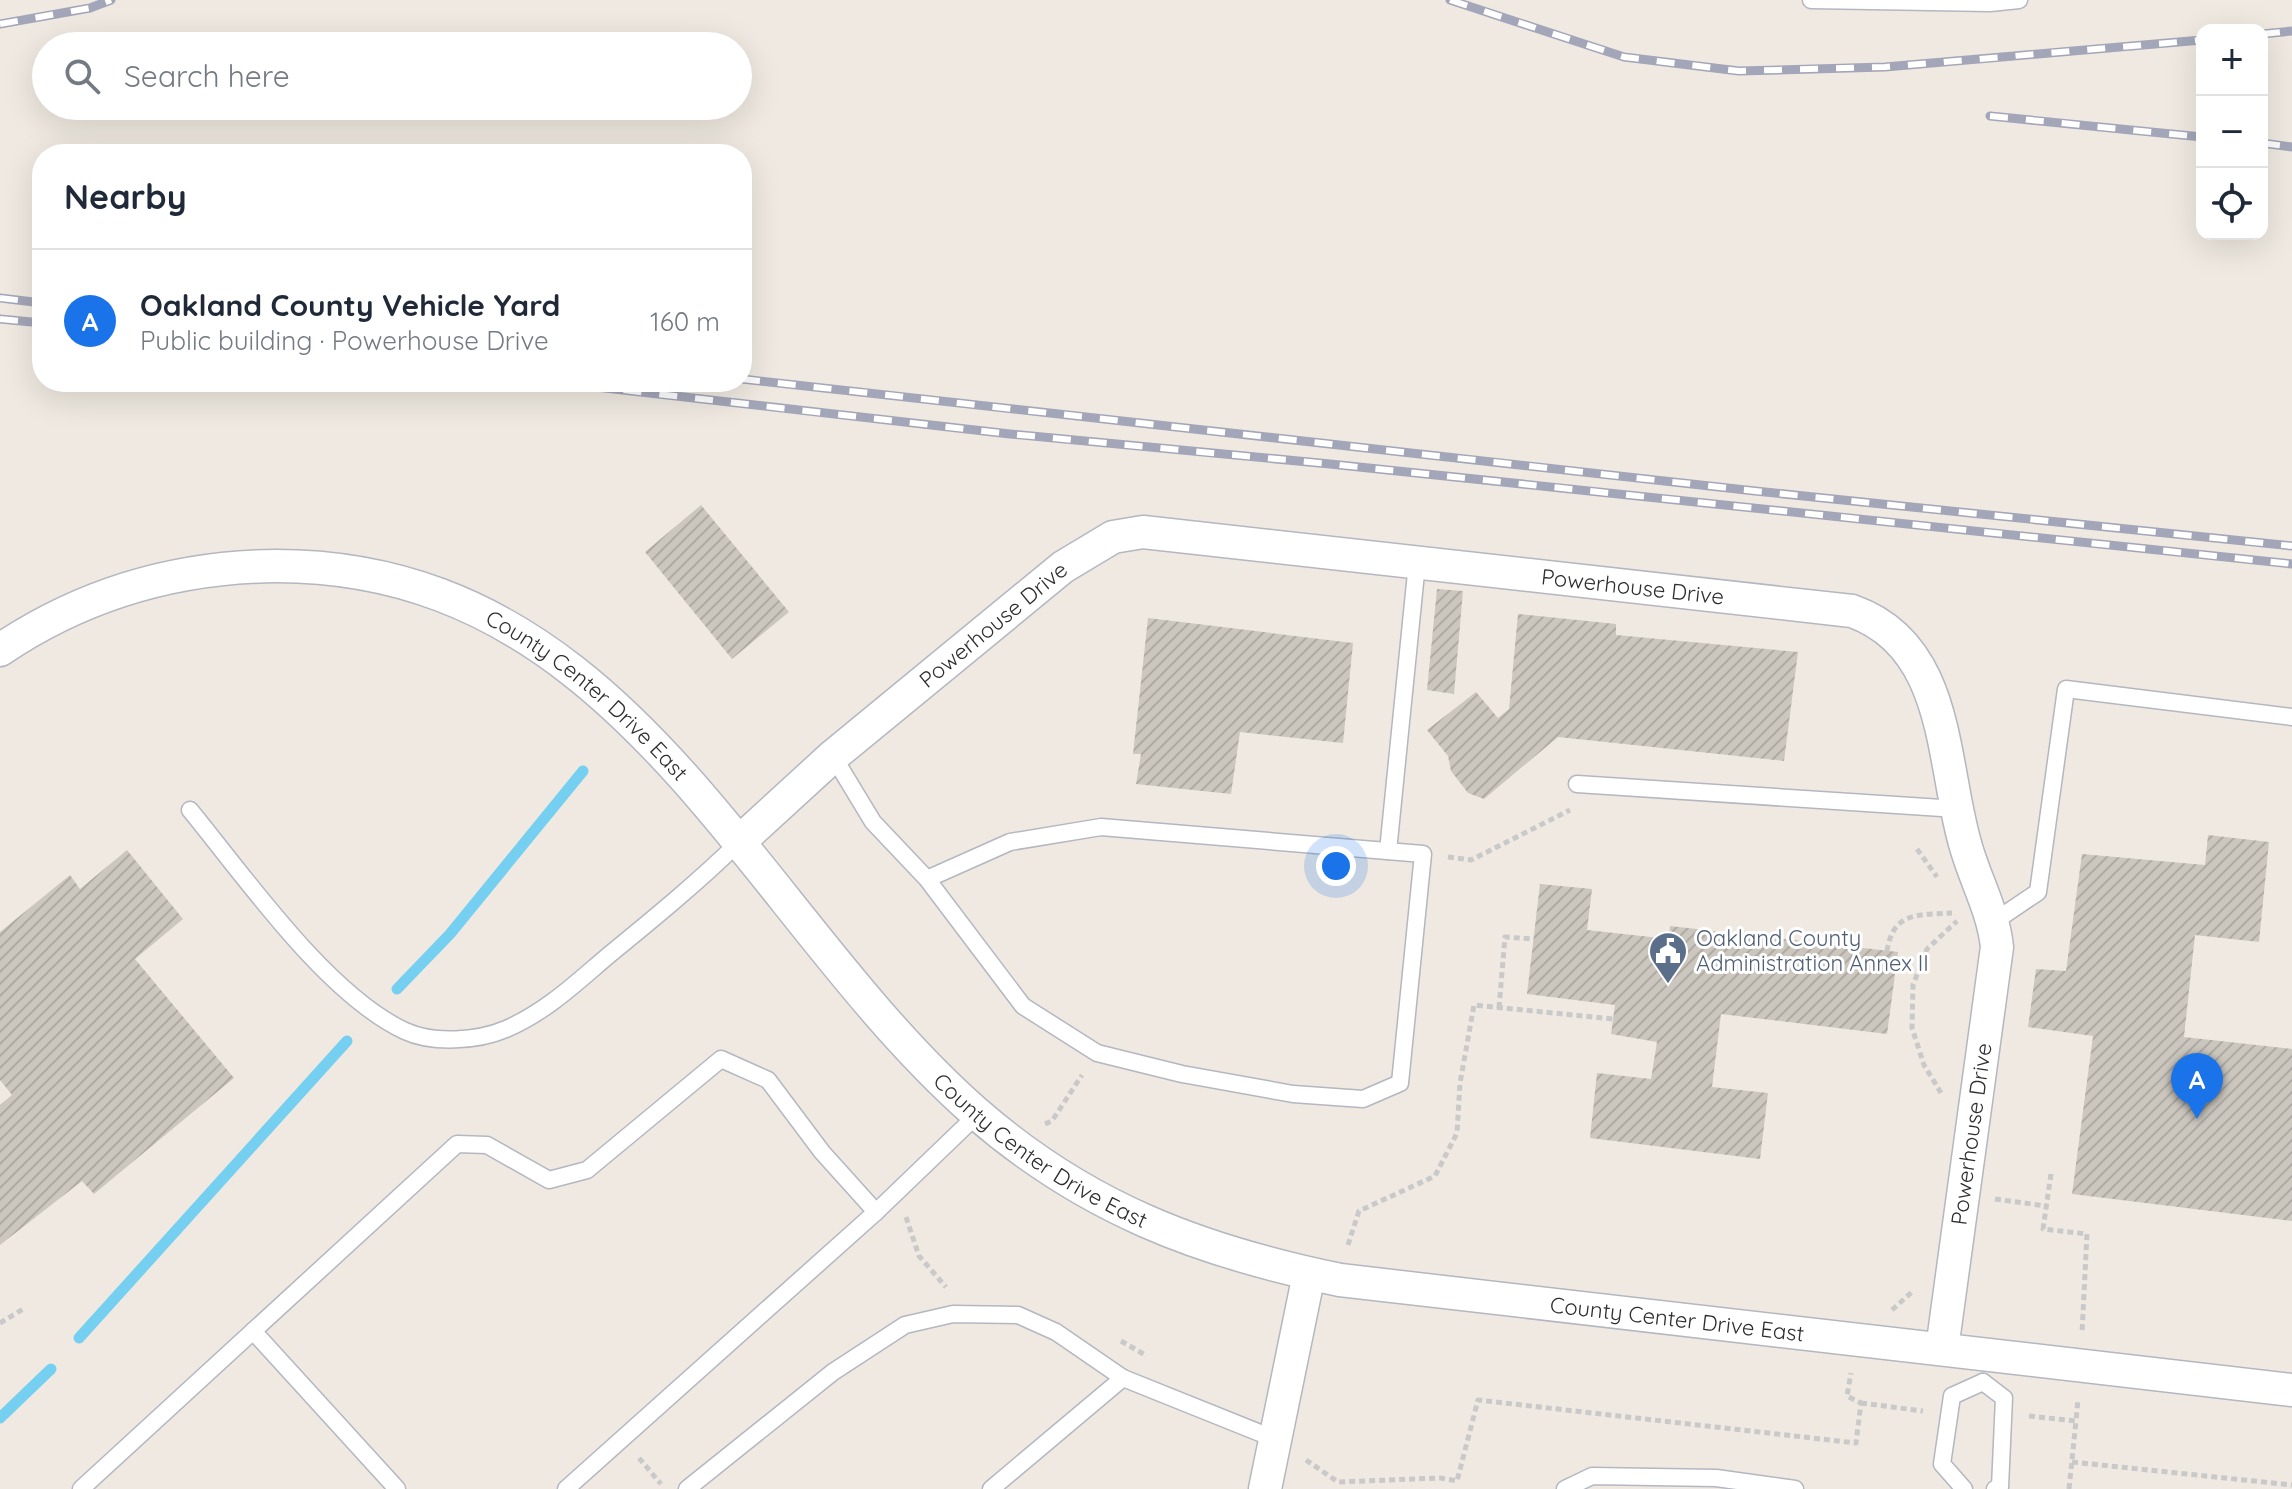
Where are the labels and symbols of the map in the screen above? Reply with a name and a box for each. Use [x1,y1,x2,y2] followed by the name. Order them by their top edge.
[913,555,1073,694] street label: Powerhouse Drive
[1540,562,1726,611] street label: Powerhouse Drive
[481,604,694,786] street label: County Center Drive East
[1316,846,1356,886] your location
[1696,924,1929,977] place label: Oakland County Administration Annex II
[1647,930,1689,985] public building icon: Oakland County Administration Annex II
[1944,1041,1998,1227] street label: Powerhouse Drive
[2171,1053,2223,1119] pin: A
[928,1067,1152,1234] street label: County Center Drive East
[1549,1290,1806,1348] street label: County Center Drive East

